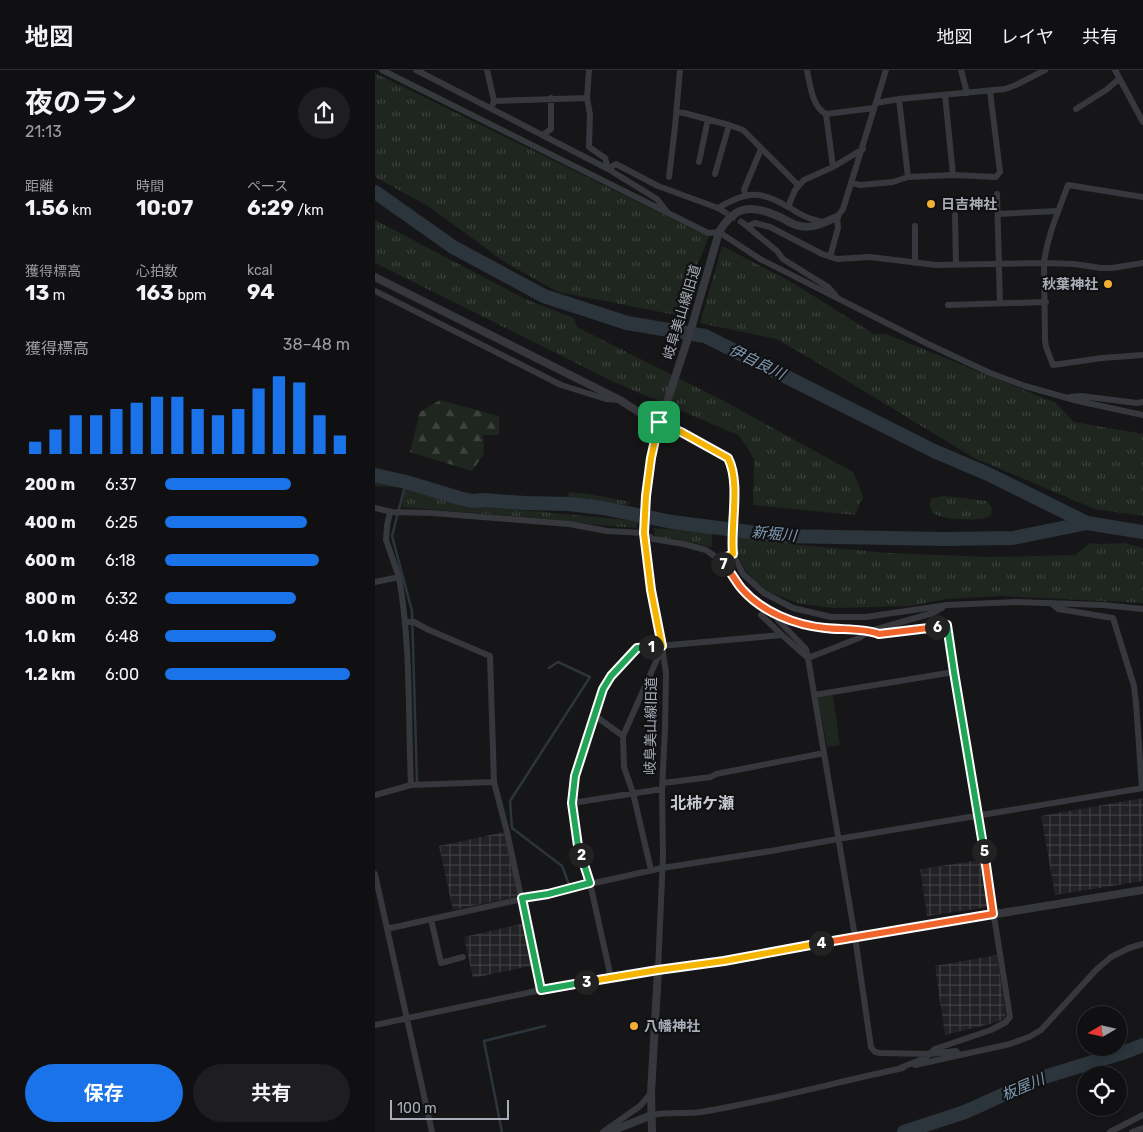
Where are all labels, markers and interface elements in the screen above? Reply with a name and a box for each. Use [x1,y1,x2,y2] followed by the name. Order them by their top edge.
[25,23,73,51] text: 地図
[937,26,973,48] text: 地図
[1001,26,1054,48] text: レイヤ
[1082,26,1118,48] text: 共有
[25,86,137,119] text: 夜のラン
[298,87,350,139] button: share
[25,122,62,141] text: 21:13
[25,178,53,195] text: 距離
[136,178,164,195] text: 時間
[247,178,288,195] text: ペース
[25,195,69,220] text: 1.56
[136,195,193,220] text: 10:07
[247,195,294,220] text: 6:29
[941,196,997,213] place label: 日吉神社
[925,198,937,210] marker: 日吉神社
[69,202,92,219] text: km
[294,202,324,219] text: /km
[247,262,273,279] text: kcal
[25,263,81,280] text: 獲得標高
[136,263,178,280] text: 心拍数
[660,263,704,361] street label: 岐阜美山線旧道
[1042,276,1098,293] place label: 秋葉神社
[1102,278,1114,290] marker: 秋葉神社
[247,279,275,304] text: 94
[25,280,49,305] text: 13
[136,280,174,305] text: 163
[49,287,65,304] text: m
[174,287,207,304] text: bpm
[283,335,350,354] text: 38–48 m
[25,339,89,358] text: 獲得標高
[726,341,790,384] water label: 伊自良川
[638,401,680,443] pin
[645,408,673,436] icon: arrive
[25,475,75,494] text: 200 m
[105,475,137,494] text: 6:37
[25,513,76,532] text: 400 m
[105,513,138,532] text: 6:25
[751,523,799,545] water label: 新堀川
[25,551,75,570] text: 600 m
[105,551,136,570] text: 6:18
[711,552,735,576] pin: 7
[719,556,728,573] text: 7
[25,589,76,608] text: 800 m
[105,589,138,608] text: 6:32
[925,614,949,640] pin: 6
[933,619,942,636] text: 6
[25,627,76,646] text: 1.0 km
[105,627,139,646] text: 6:48
[639,634,663,660] pin: 1
[648,639,655,656] text: 1
[25,665,75,684] text: 1.2 km
[105,665,139,684] text: 6:00
[642,677,660,775] street label: 岐阜美山線旧道
[670,794,734,813] district label: 北柿ケ瀬
[971,838,997,864] pin: 5
[569,842,593,868] pin: 2
[980,843,989,860] text: 5
[577,847,586,864] text: 2
[809,930,833,956] pin: 4
[817,935,826,952] text: 4
[573,970,599,994] pin: 3
[582,974,591,991] text: 3
[1077,1006,1127,1056] north arrow
[1077,1006,1127,1116] map controls
[644,1018,700,1035] place label: 八幡神社
[628,1020,640,1032] marker: 八幡神社
[25,1064,183,1122] button: 保存
[193,1064,350,1122] button: 共有
[1077,1066,1127,1116] button: locate
[999,1069,1049,1104] water label: 板屋川
[390,1097,509,1120] scale bar
[397,1100,437,1117] text: 100 m

